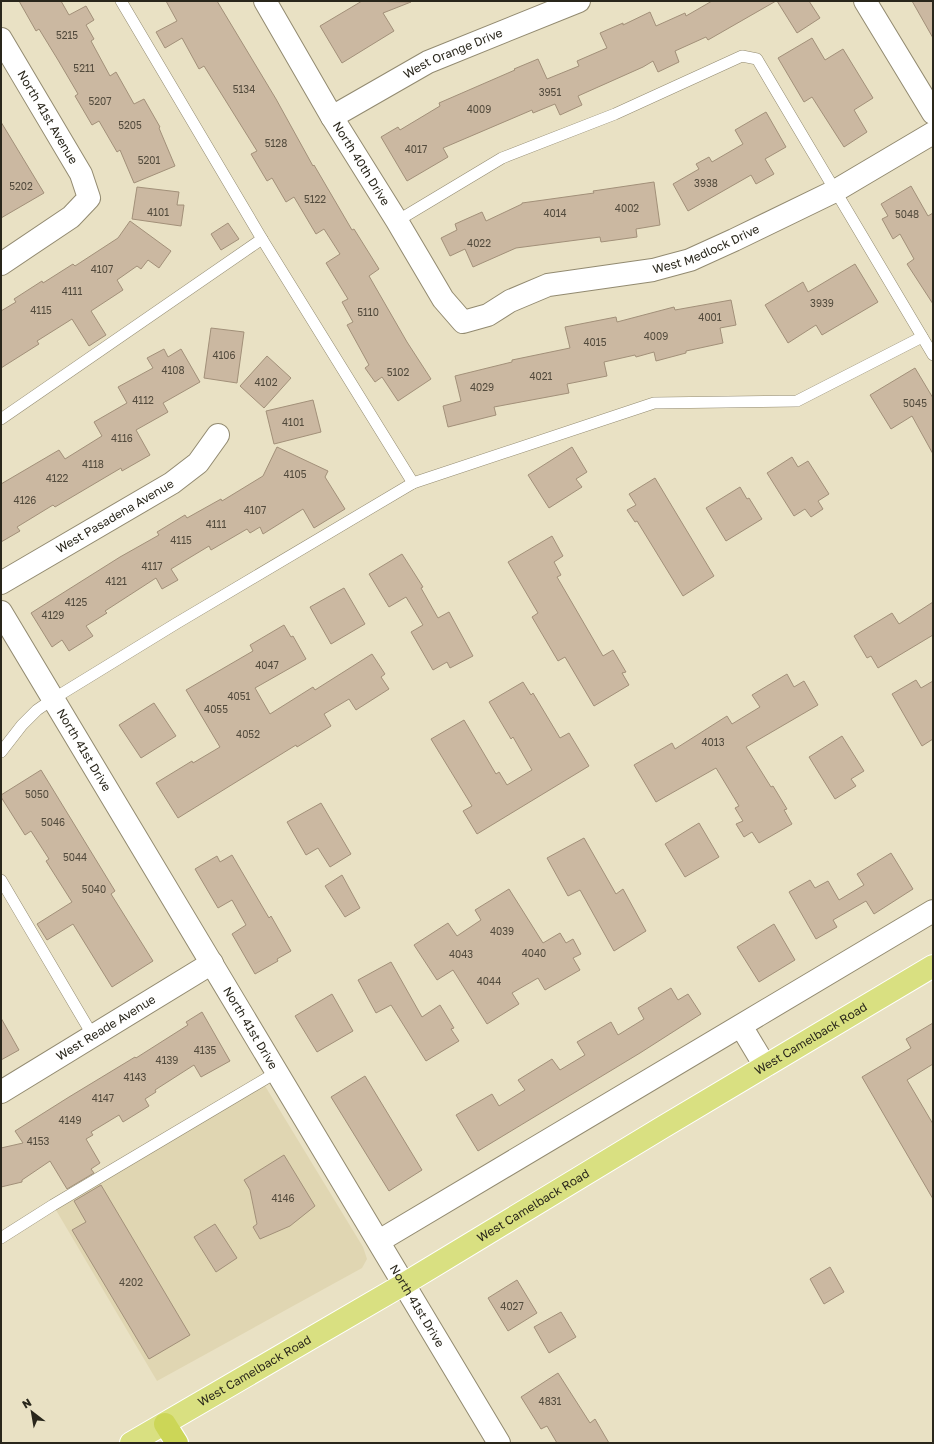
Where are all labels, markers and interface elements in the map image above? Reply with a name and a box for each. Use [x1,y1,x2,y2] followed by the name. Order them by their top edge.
[400,25,505,82] street label: West Orange Drive
[56,29,78,41] house number: 5215
[73,62,95,74] house number: 5211
[14,68,81,167] street label: North 41st Avenue
[233,83,255,95] house number: 5134
[539,86,561,98] house number: 3951
[88,95,112,107] house number: 5207
[467,103,491,115] house number: 4009
[118,119,142,131] house number: 5205
[330,119,393,208] street label: North 40th Drive
[265,137,287,149] house number: 5128
[405,143,427,155] house number: 4017
[138,154,160,166] house number: 5201
[694,177,718,189] house number: 3938
[9,180,33,192] house number: 5202
[304,193,326,205] house number: 5122
[615,202,639,214] house number: 4002
[147,206,169,218] house number: 4101
[543,207,567,219] house number: 4014
[895,208,919,220] house number: 5048
[651,221,762,277] street label: West Medlock Drive
[467,237,491,249] house number: 4022
[91,263,113,275] house number: 4107
[62,285,82,297] house number: 4111
[810,297,834,309] house number: 3939
[30,304,52,316] house number: 4115
[357,306,379,318] house number: 5110
[698,311,722,323] house number: 4001
[644,330,668,342] house number: 4009
[584,336,607,348] house number: 4015
[212,349,236,361] house number: 4106
[161,364,185,376] house number: 4108
[387,366,410,378] house number: 5102
[530,370,553,382] house number: 4021
[255,376,278,388] house number: 4102
[470,381,494,393] house number: 4029
[132,394,154,406] house number: 4112
[903,397,927,409] house number: 5045
[282,416,304,428] house number: 4101
[111,432,133,444] house number: 4116
[82,458,104,470] house number: 4118
[284,468,307,480] house number: 4105
[46,472,68,484] house number: 4122
[53,476,176,556] street label: West Pasadena Avenue
[14,494,36,506] house number: 4126
[244,504,266,516] house number: 4107
[206,518,226,530] house number: 4111
[170,534,192,546] house number: 4115
[141,560,163,572] house number: 4117
[105,575,127,587] house number: 4121
[65,596,87,608] house number: 4125
[42,609,64,621] house number: 4129
[255,659,279,671] house number: 4047
[228,690,251,702] house number: 4051
[204,703,228,715] house number: 4055
[54,706,115,794] street label: North 41st Drive
[236,728,260,740] house number: 4052
[702,736,725,748] house number: 4013
[25,788,49,800] house number: 5050
[41,816,65,828] house number: 5046
[63,851,87,863] house number: 5044
[82,883,106,895] house number: 5040
[490,925,514,937] house number: 4039
[522,947,546,959] house number: 4040
[449,948,473,960] house number: 4043
[477,975,501,987] house number: 4044
[220,984,281,1072] street label: North 41st Drive
[53,991,158,1063] street label: West Reade Avenue
[752,999,870,1078] street label: West Camelback Road
[194,1044,216,1056] house number: 4135
[156,1054,178,1066] house number: 4139
[124,1071,147,1083] house number: 4143
[92,1092,114,1104] house number: 4147
[58,1114,82,1126] house number: 4149
[27,1135,49,1147] house number: 4153
[474,1166,592,1245] street label: West Camelback Road
[271,1192,295,1204] house number: 4146
[387,1262,448,1350] street label: North 41st Drive
[119,1276,143,1288] house number: 4202
[500,1300,524,1312] house number: 4027
[195,1332,314,1409] street label: West Camelback Road
[12,1392,52,1432] north arrow
[20,1395,34,1411] text: N
[539,1395,562,1407] house number: 4831

